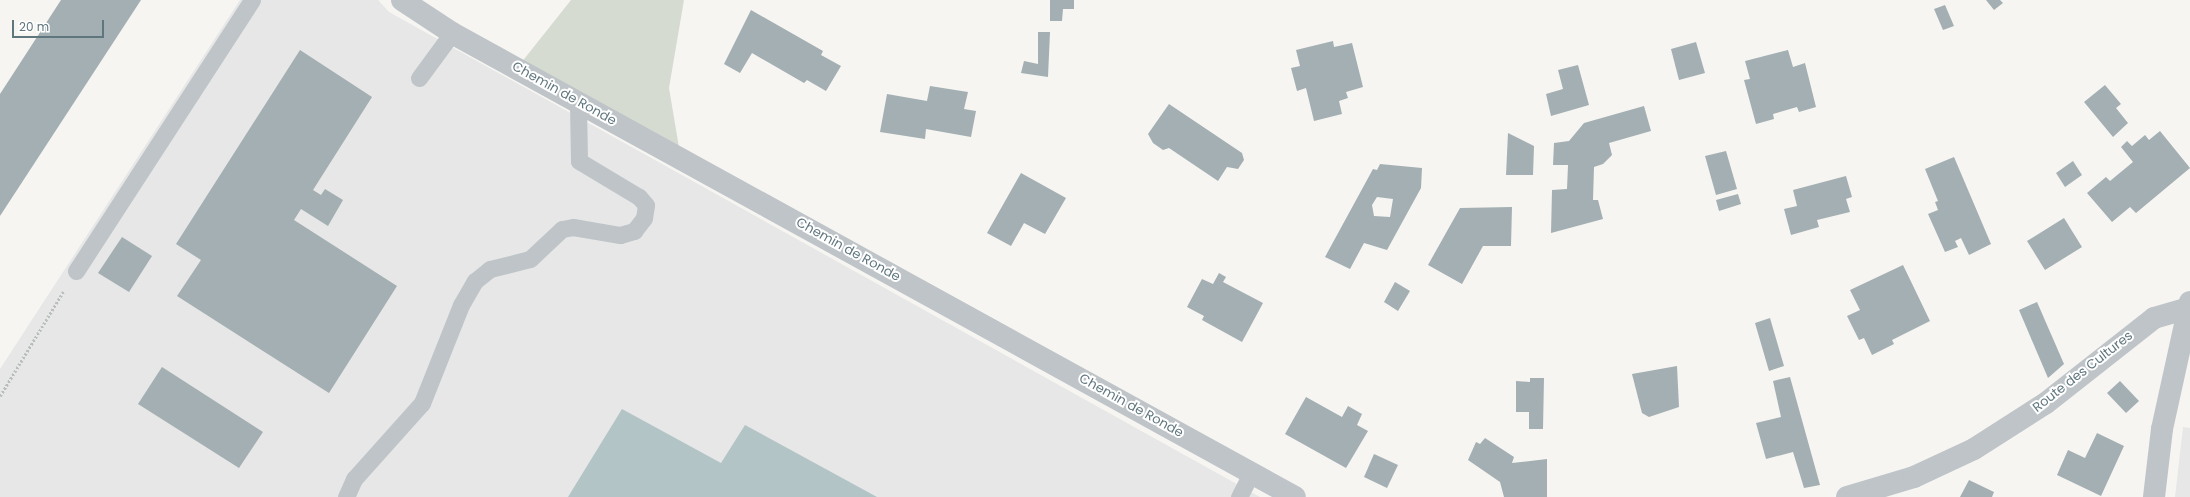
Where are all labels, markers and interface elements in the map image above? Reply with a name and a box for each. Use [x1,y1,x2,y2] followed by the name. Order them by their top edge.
[14,12,106,38] scale bar
[19,18,49,35] text: 20 m
[509,59,619,129] street label: Chemin de Ronde
[793,215,903,285] street label: Chemin de Ronde
[2030,328,2136,416] street label: Route des Cultures
[1076,371,1186,441] street label: Chemin de Ronde

